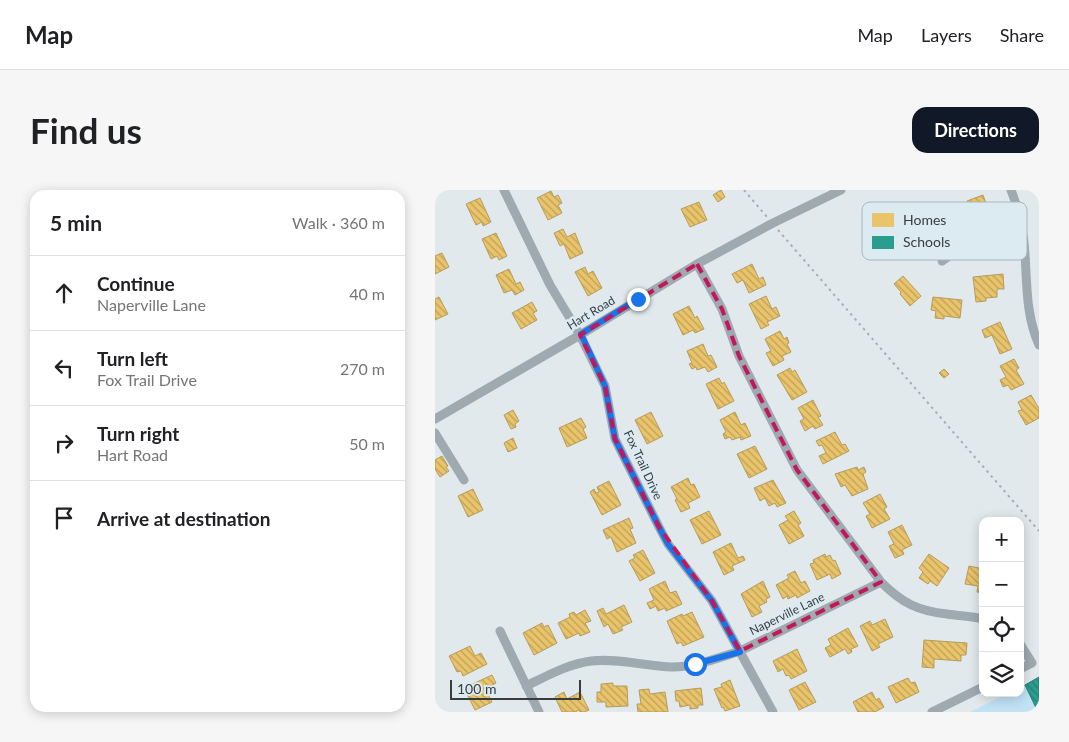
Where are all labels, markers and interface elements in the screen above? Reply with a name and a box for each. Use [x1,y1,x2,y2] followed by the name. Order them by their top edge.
[25,20,73,49] text: Map
[857,24,893,46] text: Map
[921,24,972,46] text: Layers
[1000,24,1044,46] text: Share
[912,107,1039,153] button: Directions
[30,109,142,151] text: Find us
[862,202,1027,260] legend
[50,210,102,235] text: 5 min
[903,211,946,228] text: Homes
[292,213,385,232] text: Walk · 360 m
[903,233,950,250] text: Schools
[97,272,175,295] text: Continue
[50,279,78,307] icon: ahead
[349,284,385,303] text: 40 m
[627,288,650,311] route end
[564,292,617,333] street label: Hart Road
[97,295,206,314] text: Naperville Lane
[97,347,168,370] text: Turn left
[50,354,78,382] icon: left
[340,359,385,378] text: 270 m
[97,370,197,389] text: Fox Trail Drive
[97,422,179,445] text: Turn right
[621,428,666,502] street label: Fox Trail Drive
[50,429,78,457] icon: right
[349,434,385,453] text: 50 m
[97,445,168,464] text: Hart Road
[50,504,78,532] icon: arrive
[97,507,270,530] text: Arrive at destination
[979,517,1024,697] map controls
[979,517,1024,562] button: +
[979,562,1024,607] button: −
[747,589,827,638] street label: Naperville Lane
[979,607,1024,652] button: locate
[979,652,1024,697] button: layers
[684,653,707,676] route start
[450,677,581,700] scale bar
[457,680,496,697] text: 100 m

